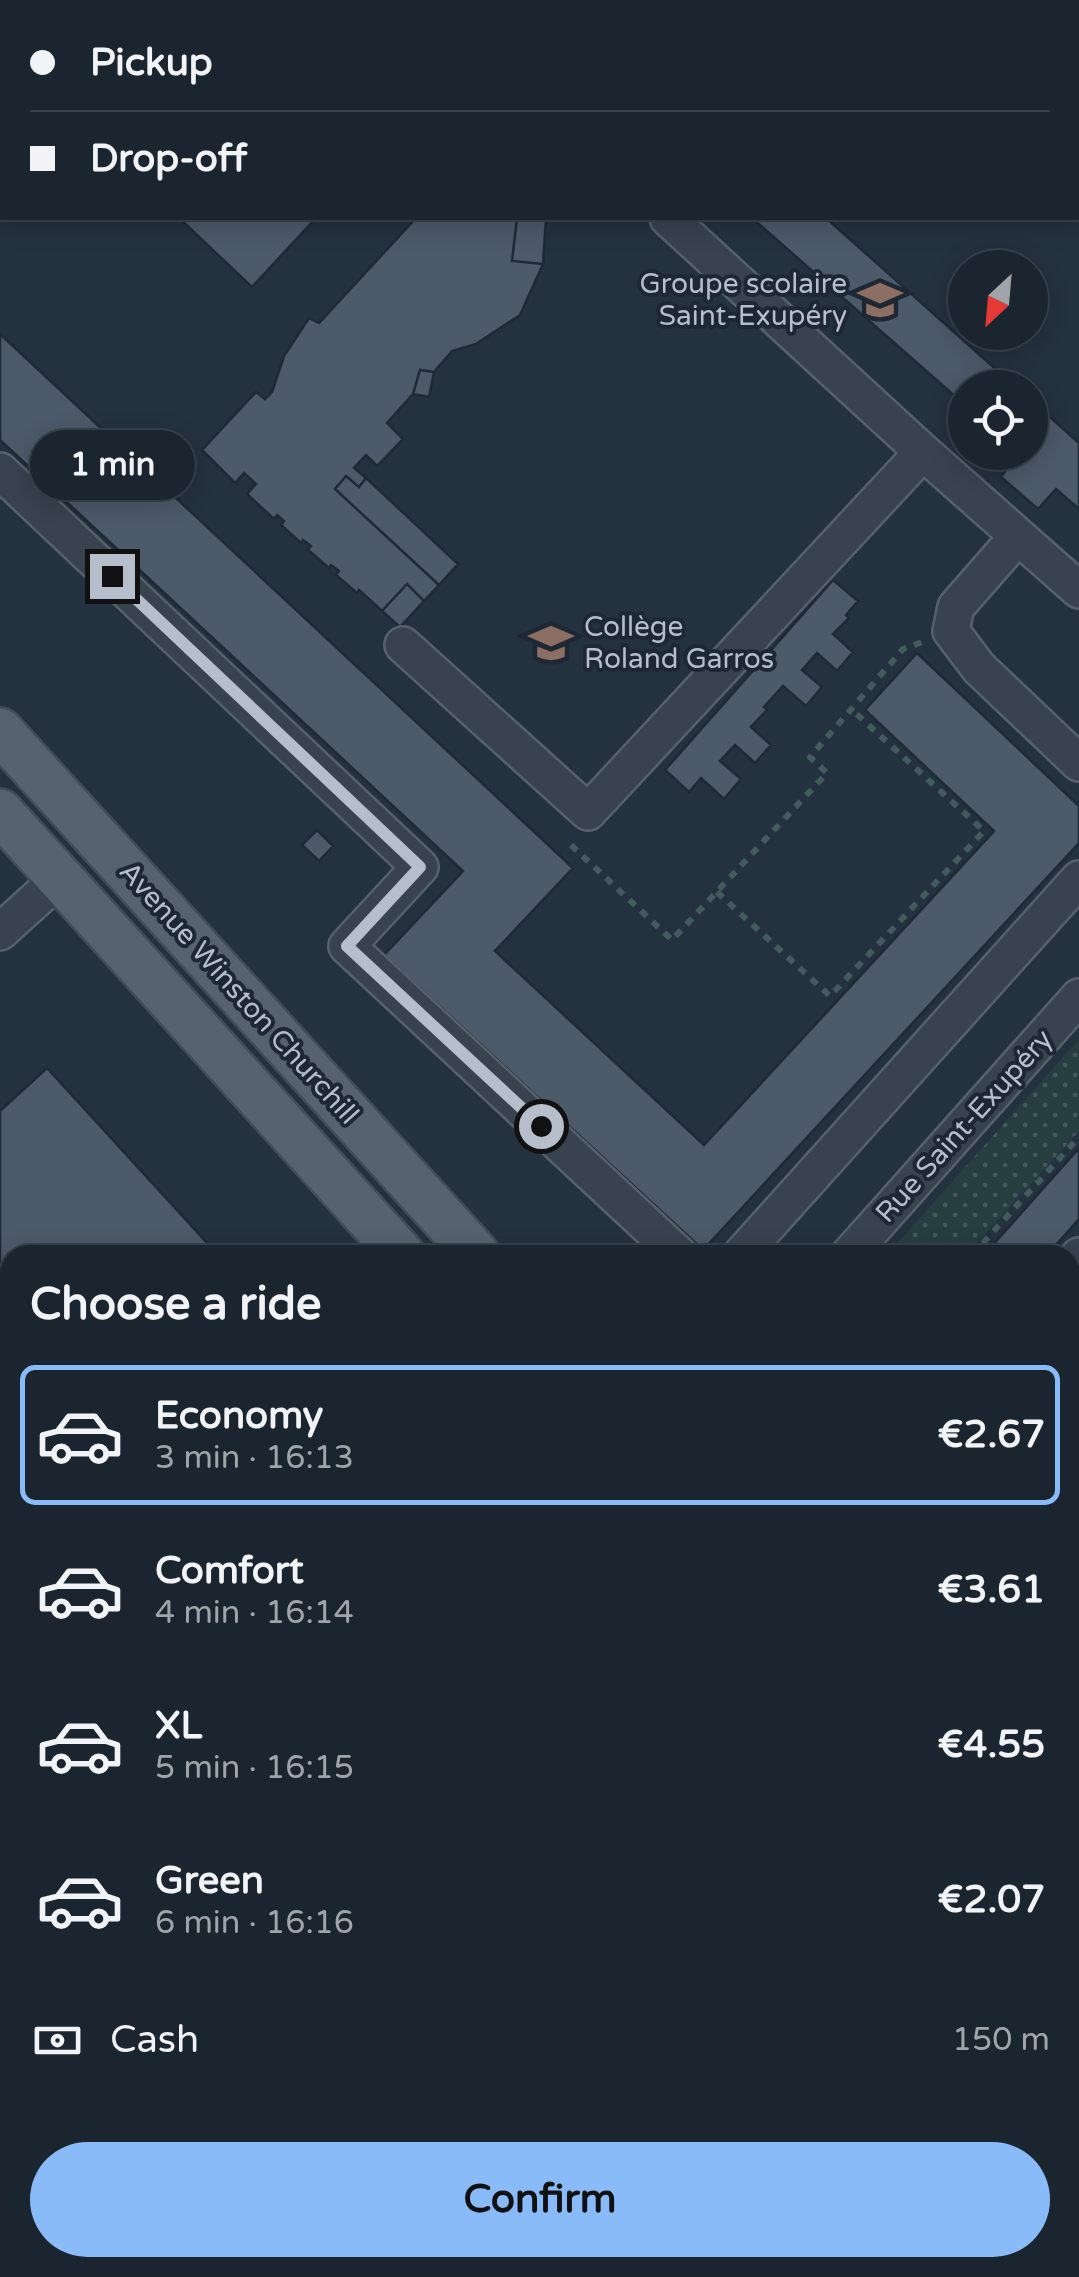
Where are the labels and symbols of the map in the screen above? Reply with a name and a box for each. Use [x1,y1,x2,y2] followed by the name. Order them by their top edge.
[948,250,1048,350] north arrow
[640,267,847,333] place label: Groupe scolaire Saint-Exupéry
[856,276,904,324] school or university icon: Groupe scolaire Saint-Exupéry
[29,431,194,501] callout: 1 min
[90,554,135,599] route end
[584,610,774,676] place label: Collège Roland Garros
[527,619,575,667] school or university icon: Collège Roland Garros
[112,855,366,1131] street label: Avenue Winston Churchill
[868,1022,1060,1230] street label: Rue Saint-Exupéry
[519,1104,564,1149] route start

